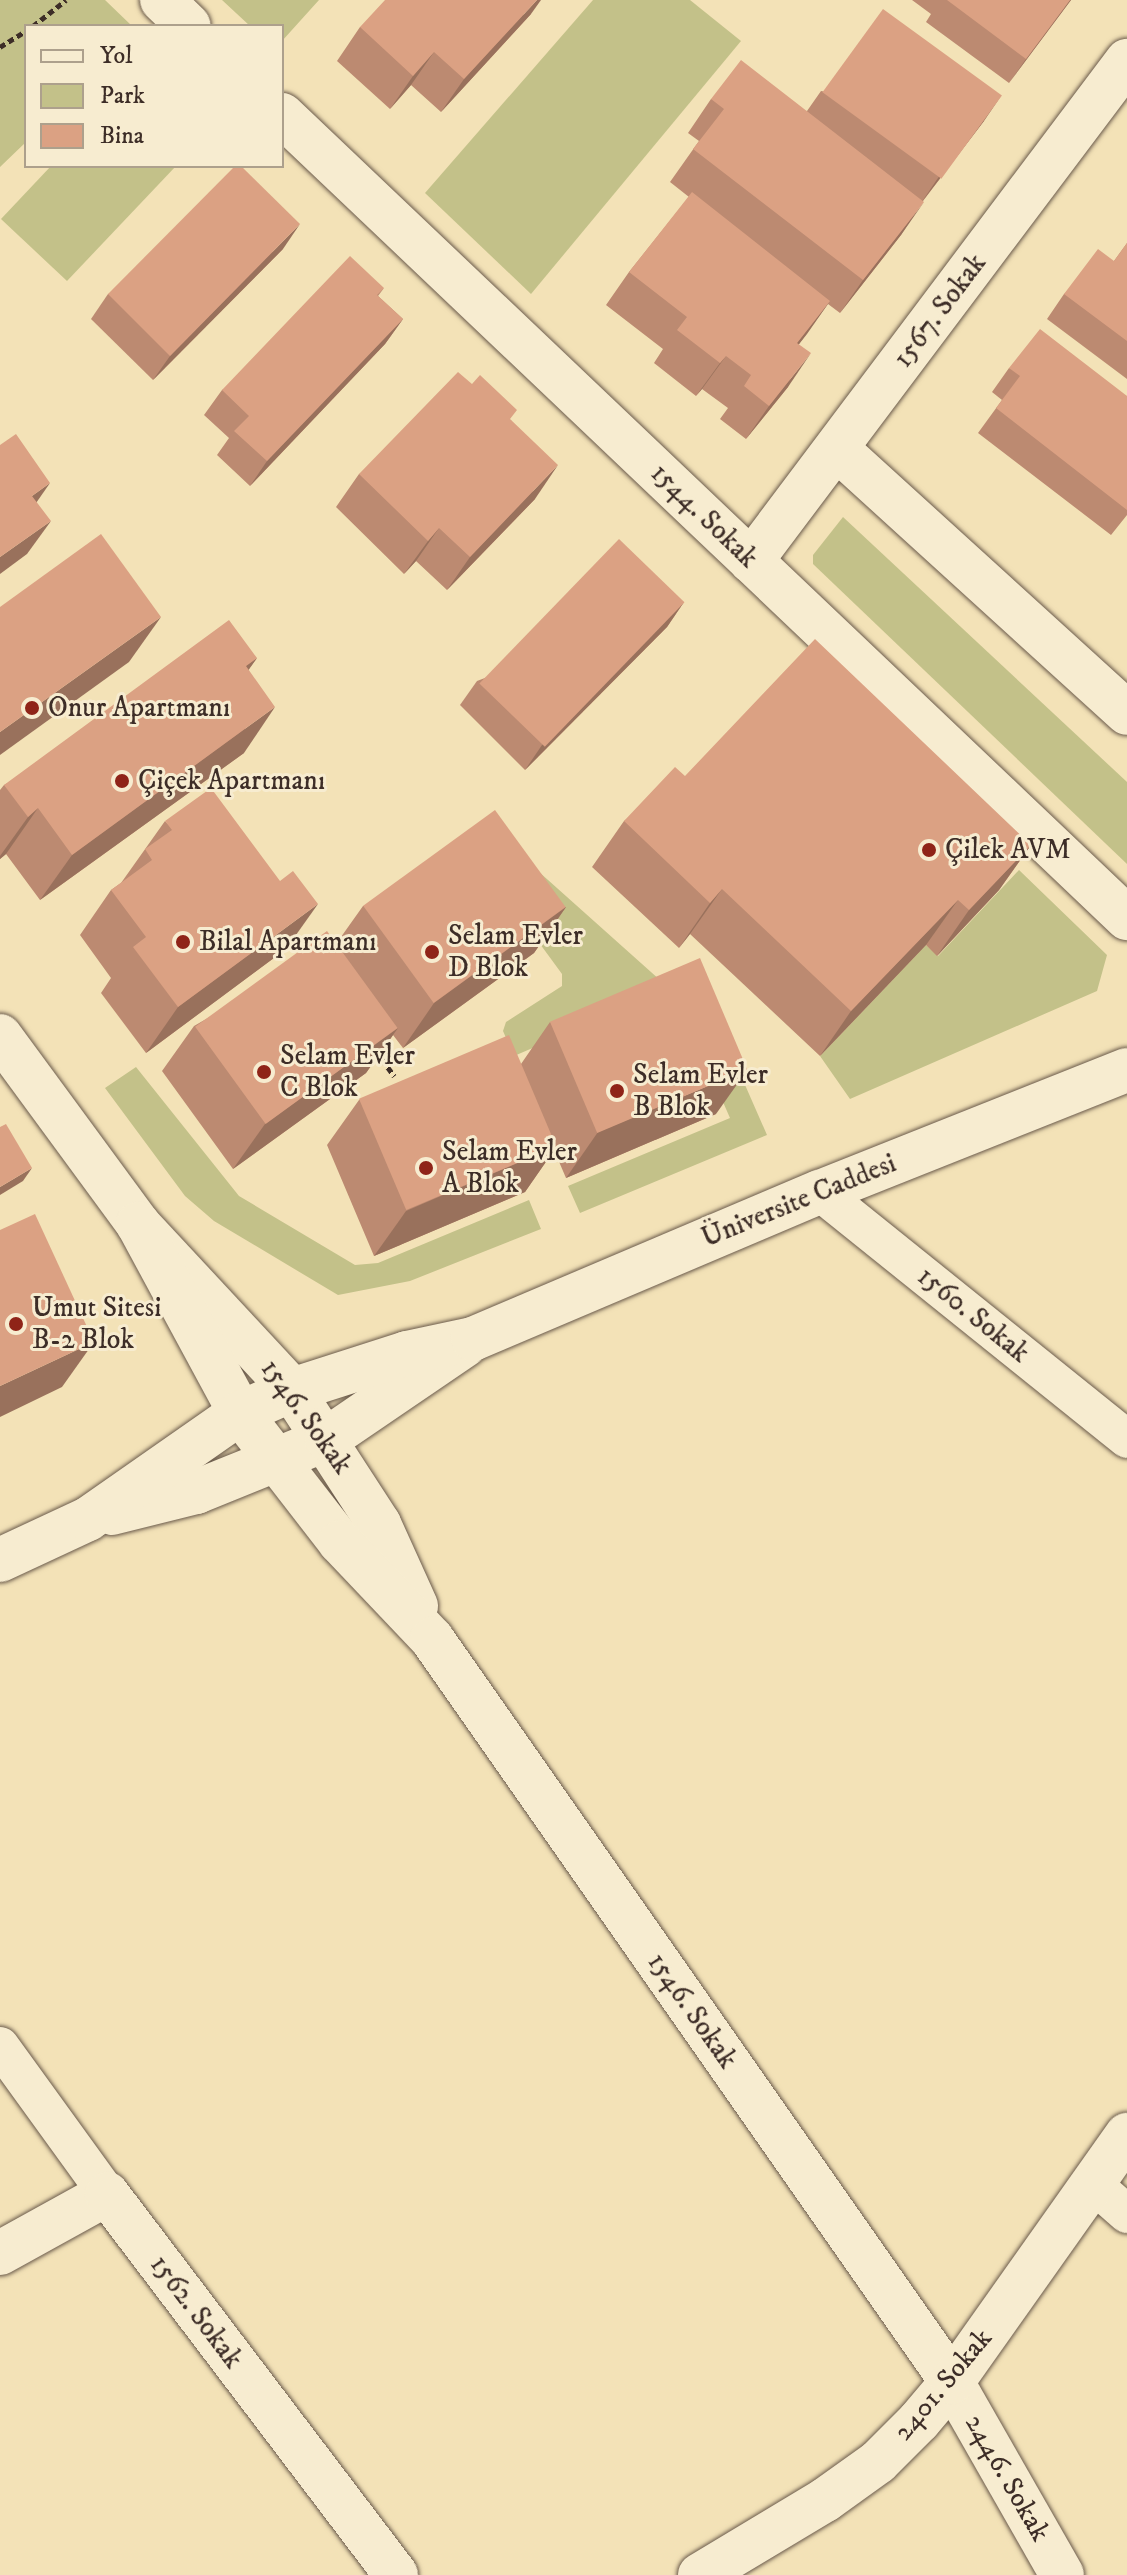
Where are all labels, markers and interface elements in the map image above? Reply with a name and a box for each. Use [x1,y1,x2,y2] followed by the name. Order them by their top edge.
[24,24,284,168] legend
[100,41,132,71] text: Yol
[100,81,145,111] text: Park
[100,121,144,151] text: Bina
[886,248,994,374] street label: 1567. Sokak
[643,457,765,575] street label: 1544. Sokak
[48,691,230,725] place label: Onur Apartmanı
[23,699,41,717] marker: Onur Apartmanı
[138,764,325,798] place label: Çiçek Apartmanı
[113,772,131,790] marker: Çiçek Apartmanı
[945,833,1071,867] place label: Çilek AVM
[920,841,938,859] marker: Çilek AVM
[448,919,583,985] place label: Selam Evler D Blok
[199,925,376,959] place label: Bilal Apartmanı
[174,933,192,951] marker: Bilal Apartmanı
[423,943,441,961] marker: Selam Evler D Blok
[280,1039,415,1105] place label: Selam Evler C Blok
[633,1058,768,1124] place label: Selam Evler B Blok
[255,1063,273,1081] marker: Selam Evler C Blok
[608,1082,626,1100] marker: Selam Evler B Blok
[442,1135,577,1201] place label: Selam Evler A Blok
[697,1147,901,1255] street label: Üniversite Caddesi
[417,1159,435,1177] marker: Selam Evler A Blok
[910,1260,1036,1370] street label: 1560. Sokak
[32,1291,161,1357] place label: Umut Sitesi B-2 Blok
[7,1315,25,1333] marker: Umut Sitesi B-2 Blok
[253,1353,359,1481] street label: 1546. Sokak
[640,1947,744,2075] street label: 1546. Sokak
[142,2249,250,2375] street label: 1562. Sokak
[887,2322,999,2448] street label: 2401. Sokak
[957,2409,1057,2547] street label: 2446. Sokak

